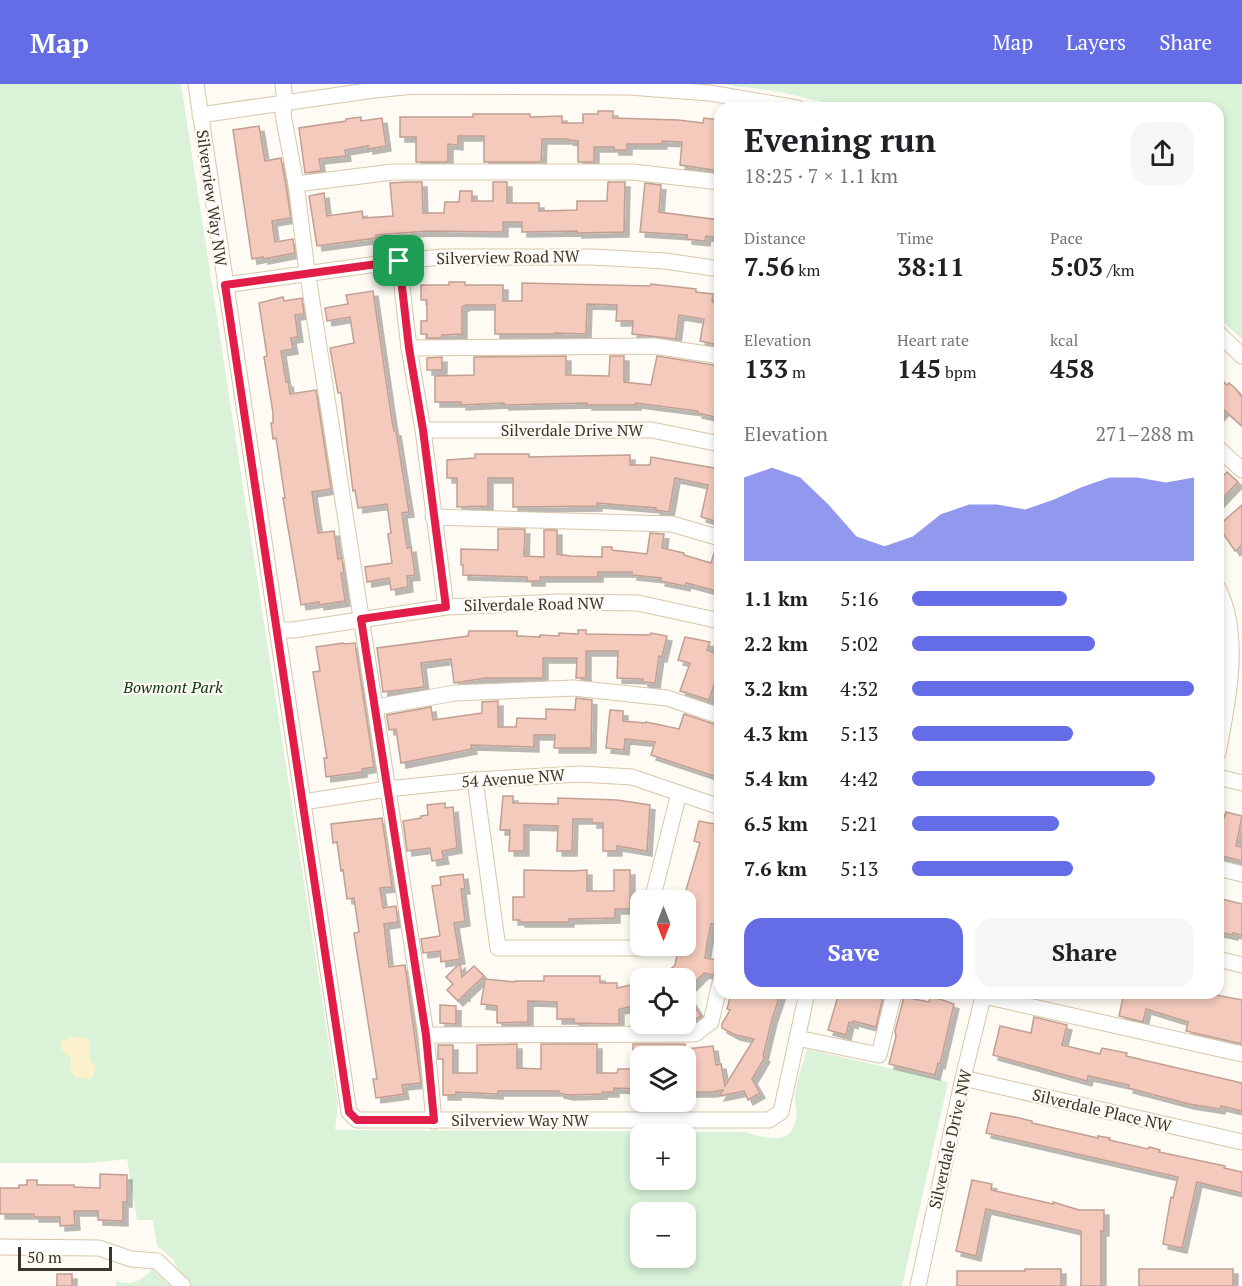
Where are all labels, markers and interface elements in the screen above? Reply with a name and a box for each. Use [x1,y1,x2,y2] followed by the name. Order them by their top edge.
[30,24,89,61] text: Map
[992,28,1033,56] text: Map
[1066,28,1126,56] text: Layers
[1159,28,1212,56] text: Share
[744,118,936,161] text: Evening run
[1131,122,1194,185] button: share
[192,128,232,268] street label: Silverview Way NW
[744,162,898,189] text: 18:25 · 7 × 1.1 km
[744,227,806,249] text: Distance
[897,227,934,249] text: Time
[1050,227,1083,249] text: Pace
[373,235,424,286] pin
[382,244,415,277] icon: arrive
[436,245,580,269] street label: Silverview Road NW
[744,249,794,283] text: 7.56
[897,249,965,283] text: 38:11
[1050,249,1103,283] text: 5:03
[794,259,820,281] text: km
[1103,259,1134,281] text: /km
[744,329,811,351] text: Elevation
[897,329,969,351] text: Heart rate
[1050,329,1078,351] text: kcal
[744,351,788,385] text: 133
[897,351,941,385] text: 145
[1050,351,1094,385] text: 458
[788,361,806,383] text: m
[941,361,977,383] text: bpm
[501,419,643,441] street label: Silverdale Drive NW
[744,420,828,447] text: Elevation
[1095,420,1194,447] text: 271–288 m
[744,585,808,612] text: 1.1 km
[840,585,879,612] text: 5:16
[464,592,604,616] street label: Silverdale Road NW
[744,630,808,657] text: 2.2 km
[840,630,879,657] text: 5:02
[744,675,808,702] text: 3.2 km
[840,675,879,702] text: 4:32
[122,676,223,698] park label: Bowmont Park
[744,720,808,747] text: 4.3 km
[840,720,879,747] text: 5:13
[461,763,565,793] street label: 54 Avenue NW
[744,765,808,792] text: 5.4 km
[840,765,879,792] text: 4:42
[744,810,808,837] text: 6.5 km
[840,810,879,837] text: 5:21
[744,855,807,882] text: 7.6 km
[840,855,879,882] text: 5:13
[630,890,696,956] north arrow
[630,890,696,1268] map controls
[744,918,963,987] button: Save
[975,918,1194,987] button: Share
[630,968,696,1034] button: locate
[630,1046,696,1112] button: layers
[923,1067,977,1211] street label: Silverdale Drive NW
[1030,1083,1174,1137] street label: Silverdale Place NW
[451,1109,589,1131] street label: Silverview Way NW
[630,1124,696,1190] button: +
[630,1202,696,1268] button: −
[18,1244,112,1272] scale bar
[27,1246,62,1268] text: 50 m

